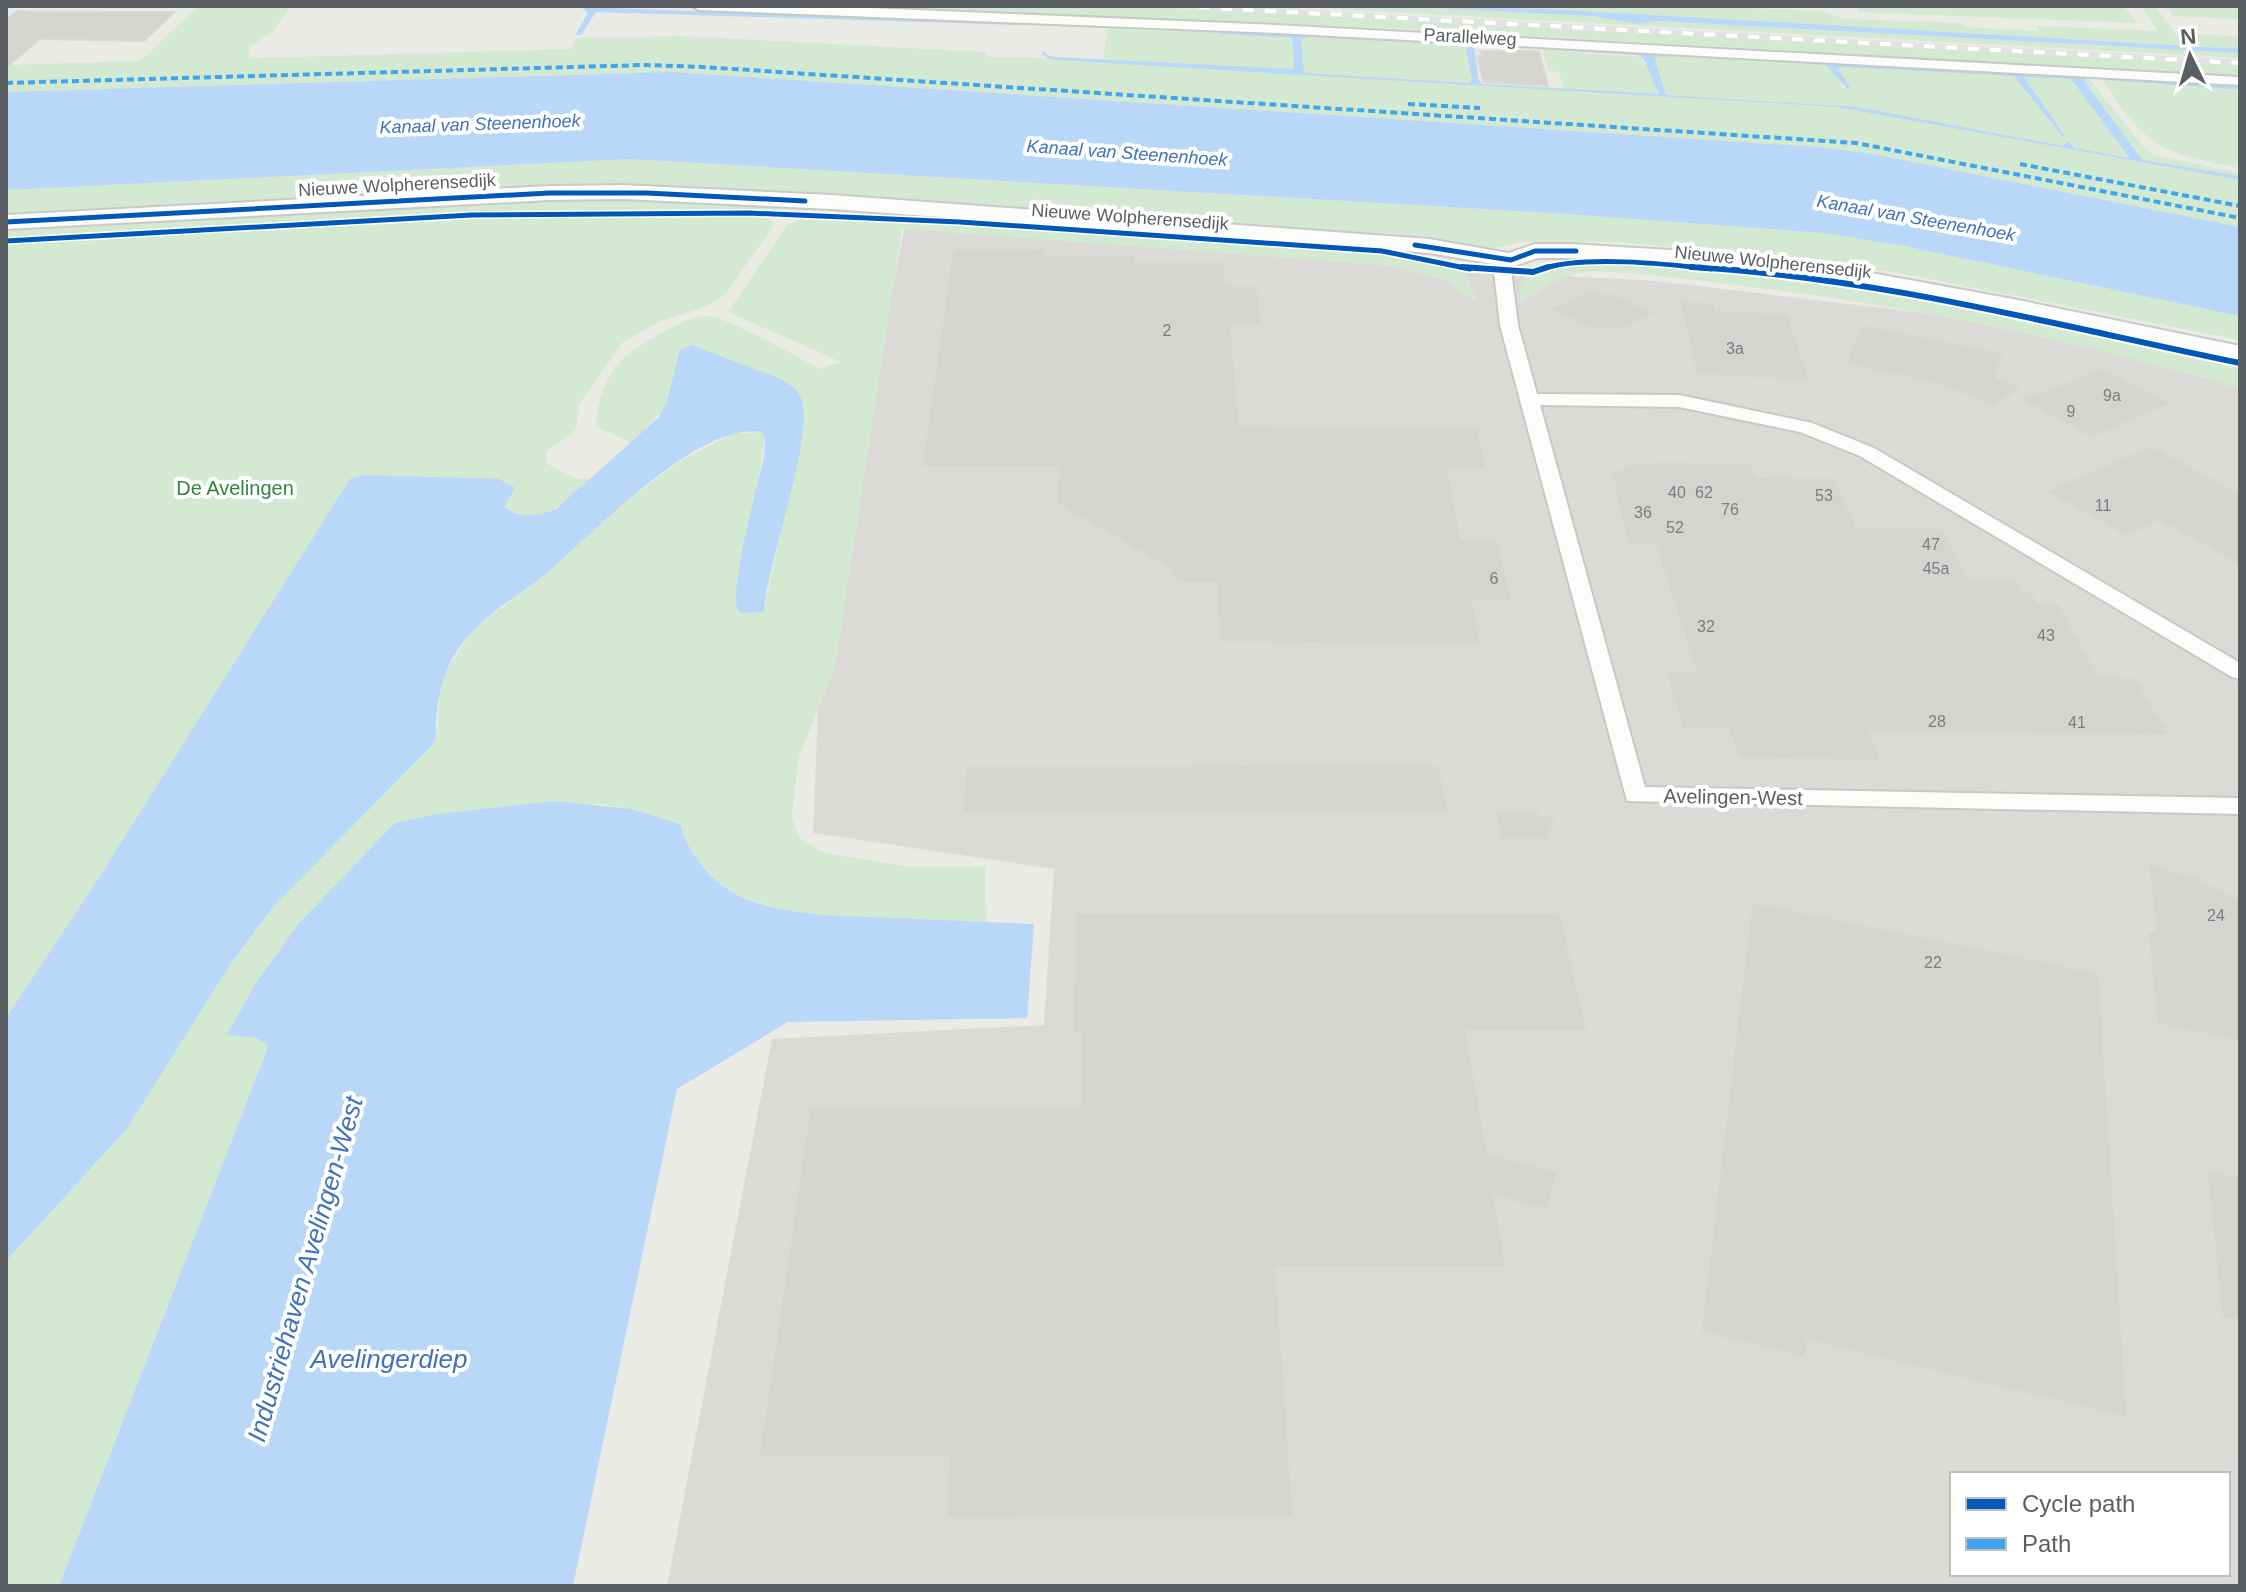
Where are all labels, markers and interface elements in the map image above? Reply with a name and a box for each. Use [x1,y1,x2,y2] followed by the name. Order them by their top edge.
[2150,16,2230,96] north arrow
[2179,23,2197,50] text: N
[1423,25,1517,49] street label: Parallelweg
[379,110,582,138] water label: Kanaal van Steenenhoek
[1026,136,1229,170] water label: Kanaal van Steenenhoek
[298,170,497,200] street label: Nieuwe Wolpherensedijk
[1815,191,2018,245] water label: Kanaal van Steenenhoek
[1031,200,1230,234] street label: Nieuwe Wolpherensedijk
[1674,242,1873,282] street label: Nieuwe Wolpherensedijk
[1163,322,1172,339] house number: 2
[1726,340,1744,357] house number: 3a
[2103,387,2121,404] house number: 9a
[2067,403,2076,420] house number: 9
[176,477,294,499] park label: De Avelingen
[1668,484,1686,501] house number: 40
[1695,484,1713,501] house number: 62
[1815,487,1833,504] house number: 53
[2095,497,2111,514] house number: 11
[1721,501,1739,518] house number: 76
[1634,504,1652,521] house number: 36
[1666,519,1684,536] house number: 52
[1922,536,1940,553] house number: 47
[1923,560,1949,577] house number: 45a
[1490,570,1499,587] house number: 6
[1697,618,1715,635] house number: 32
[2037,627,2055,644] house number: 43
[1928,713,1946,730] house number: 28
[2068,714,2086,731] house number: 41
[1663,785,1803,809] street label: Avelingen-West
[2207,907,2225,924] house number: 24
[1924,954,1942,971] house number: 22
[241,1091,369,1445] water label: Industriehaven Avelingen-West
[308,1344,468,1374] water label: Avelingerdiep
[1950,1472,2230,1576] legend
[2022,1490,2135,1517] text: Cycle path
[2022,1530,2071,1557] text: Path

